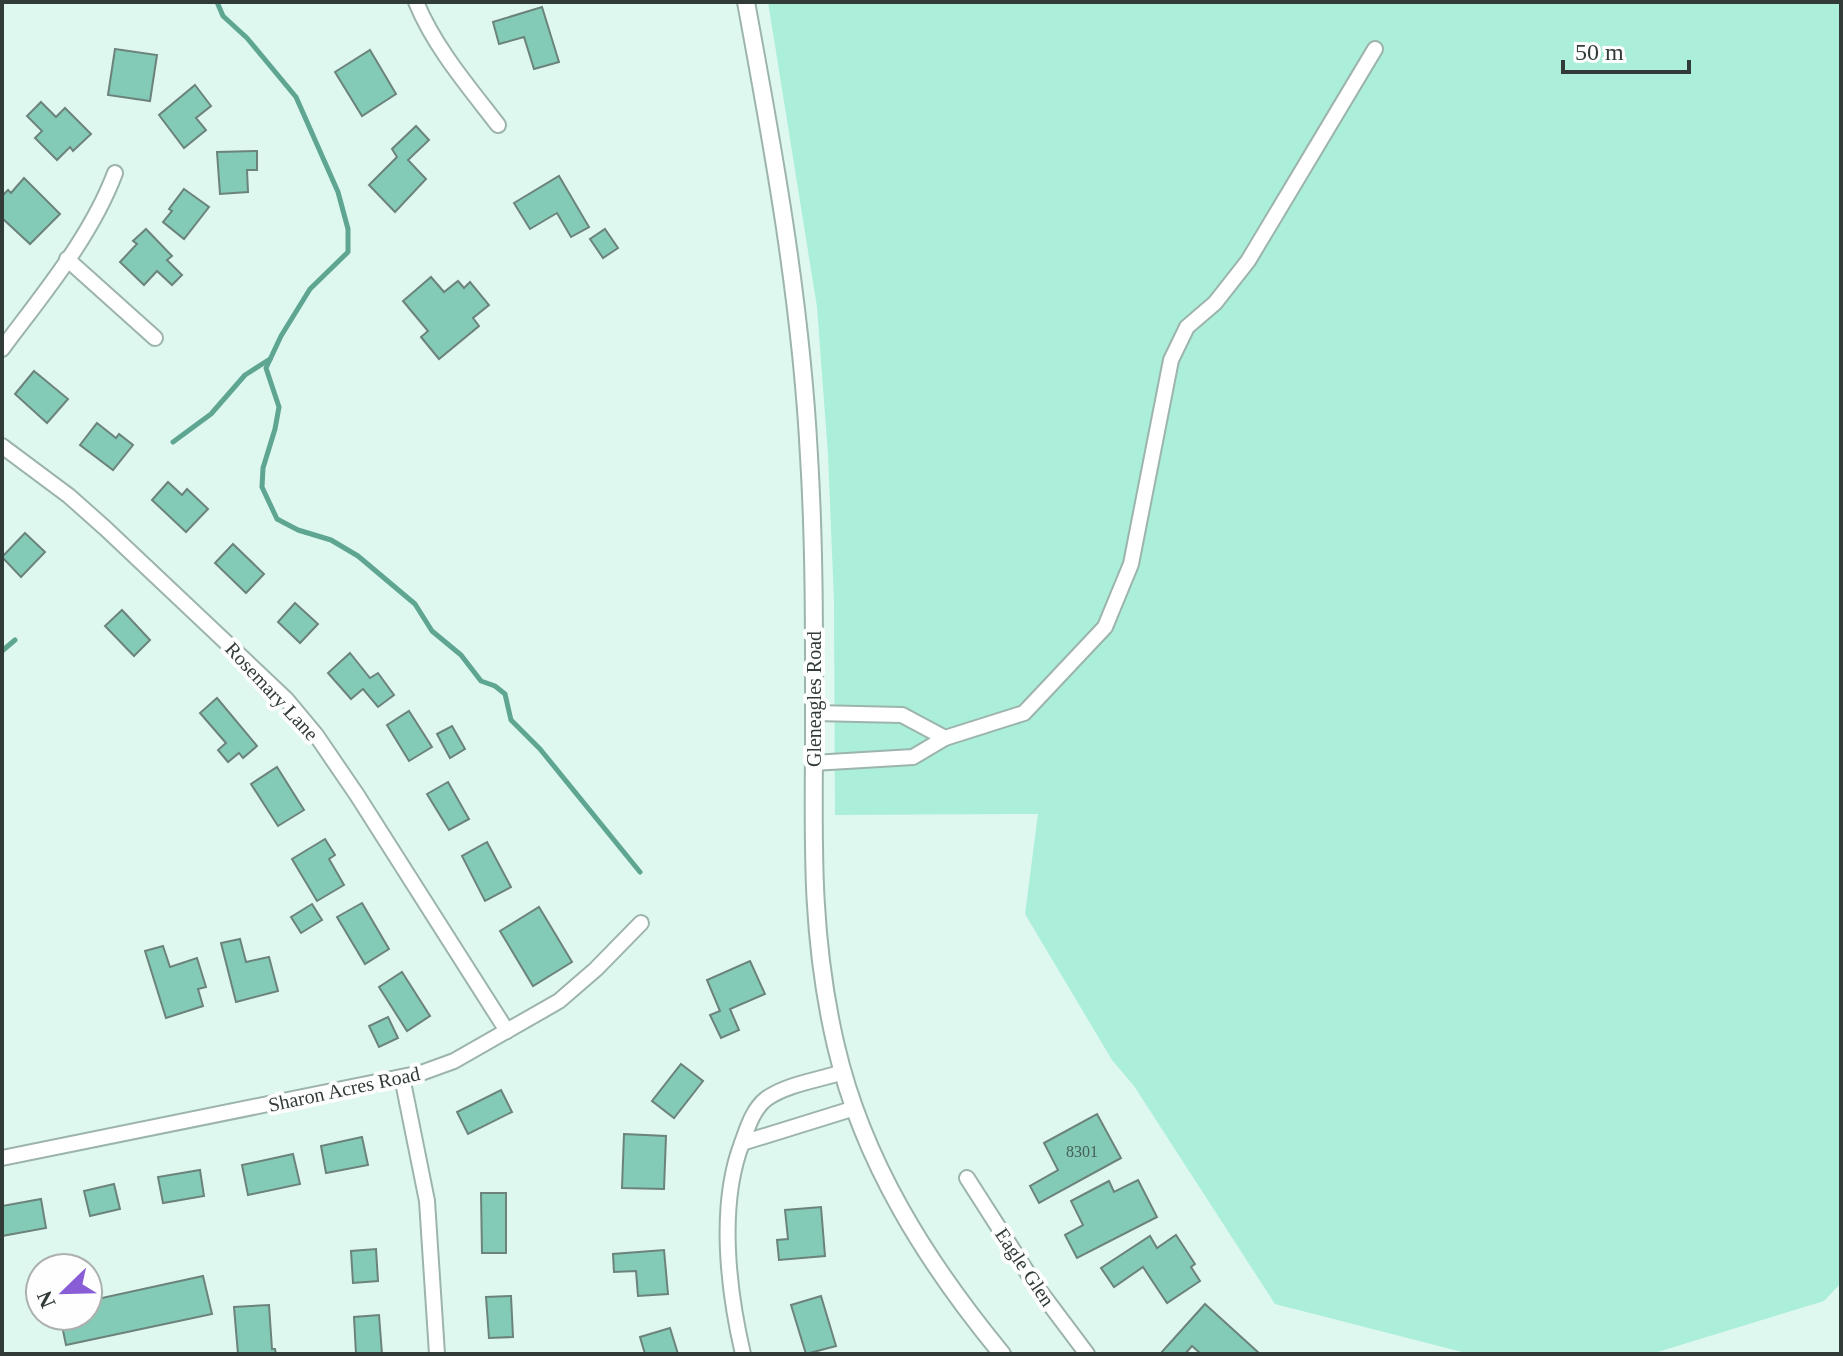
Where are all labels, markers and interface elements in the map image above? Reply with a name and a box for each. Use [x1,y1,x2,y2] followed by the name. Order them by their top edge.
[1563,24,1689,74] scale bar
[1575,39,1624,65] text: 50 m
[803,631,826,767] street label: Gleneagles Road
[220,637,323,745] street label: Rosemary Lane
[266,1062,422,1116] street label: Sharon Acres Road
[1066,1143,1098,1160] house number: 8301
[990,1224,1059,1311] street label: Eagle Glen
[24,1252,104,1332] north arrow
[31,1287,61,1312] text: N

